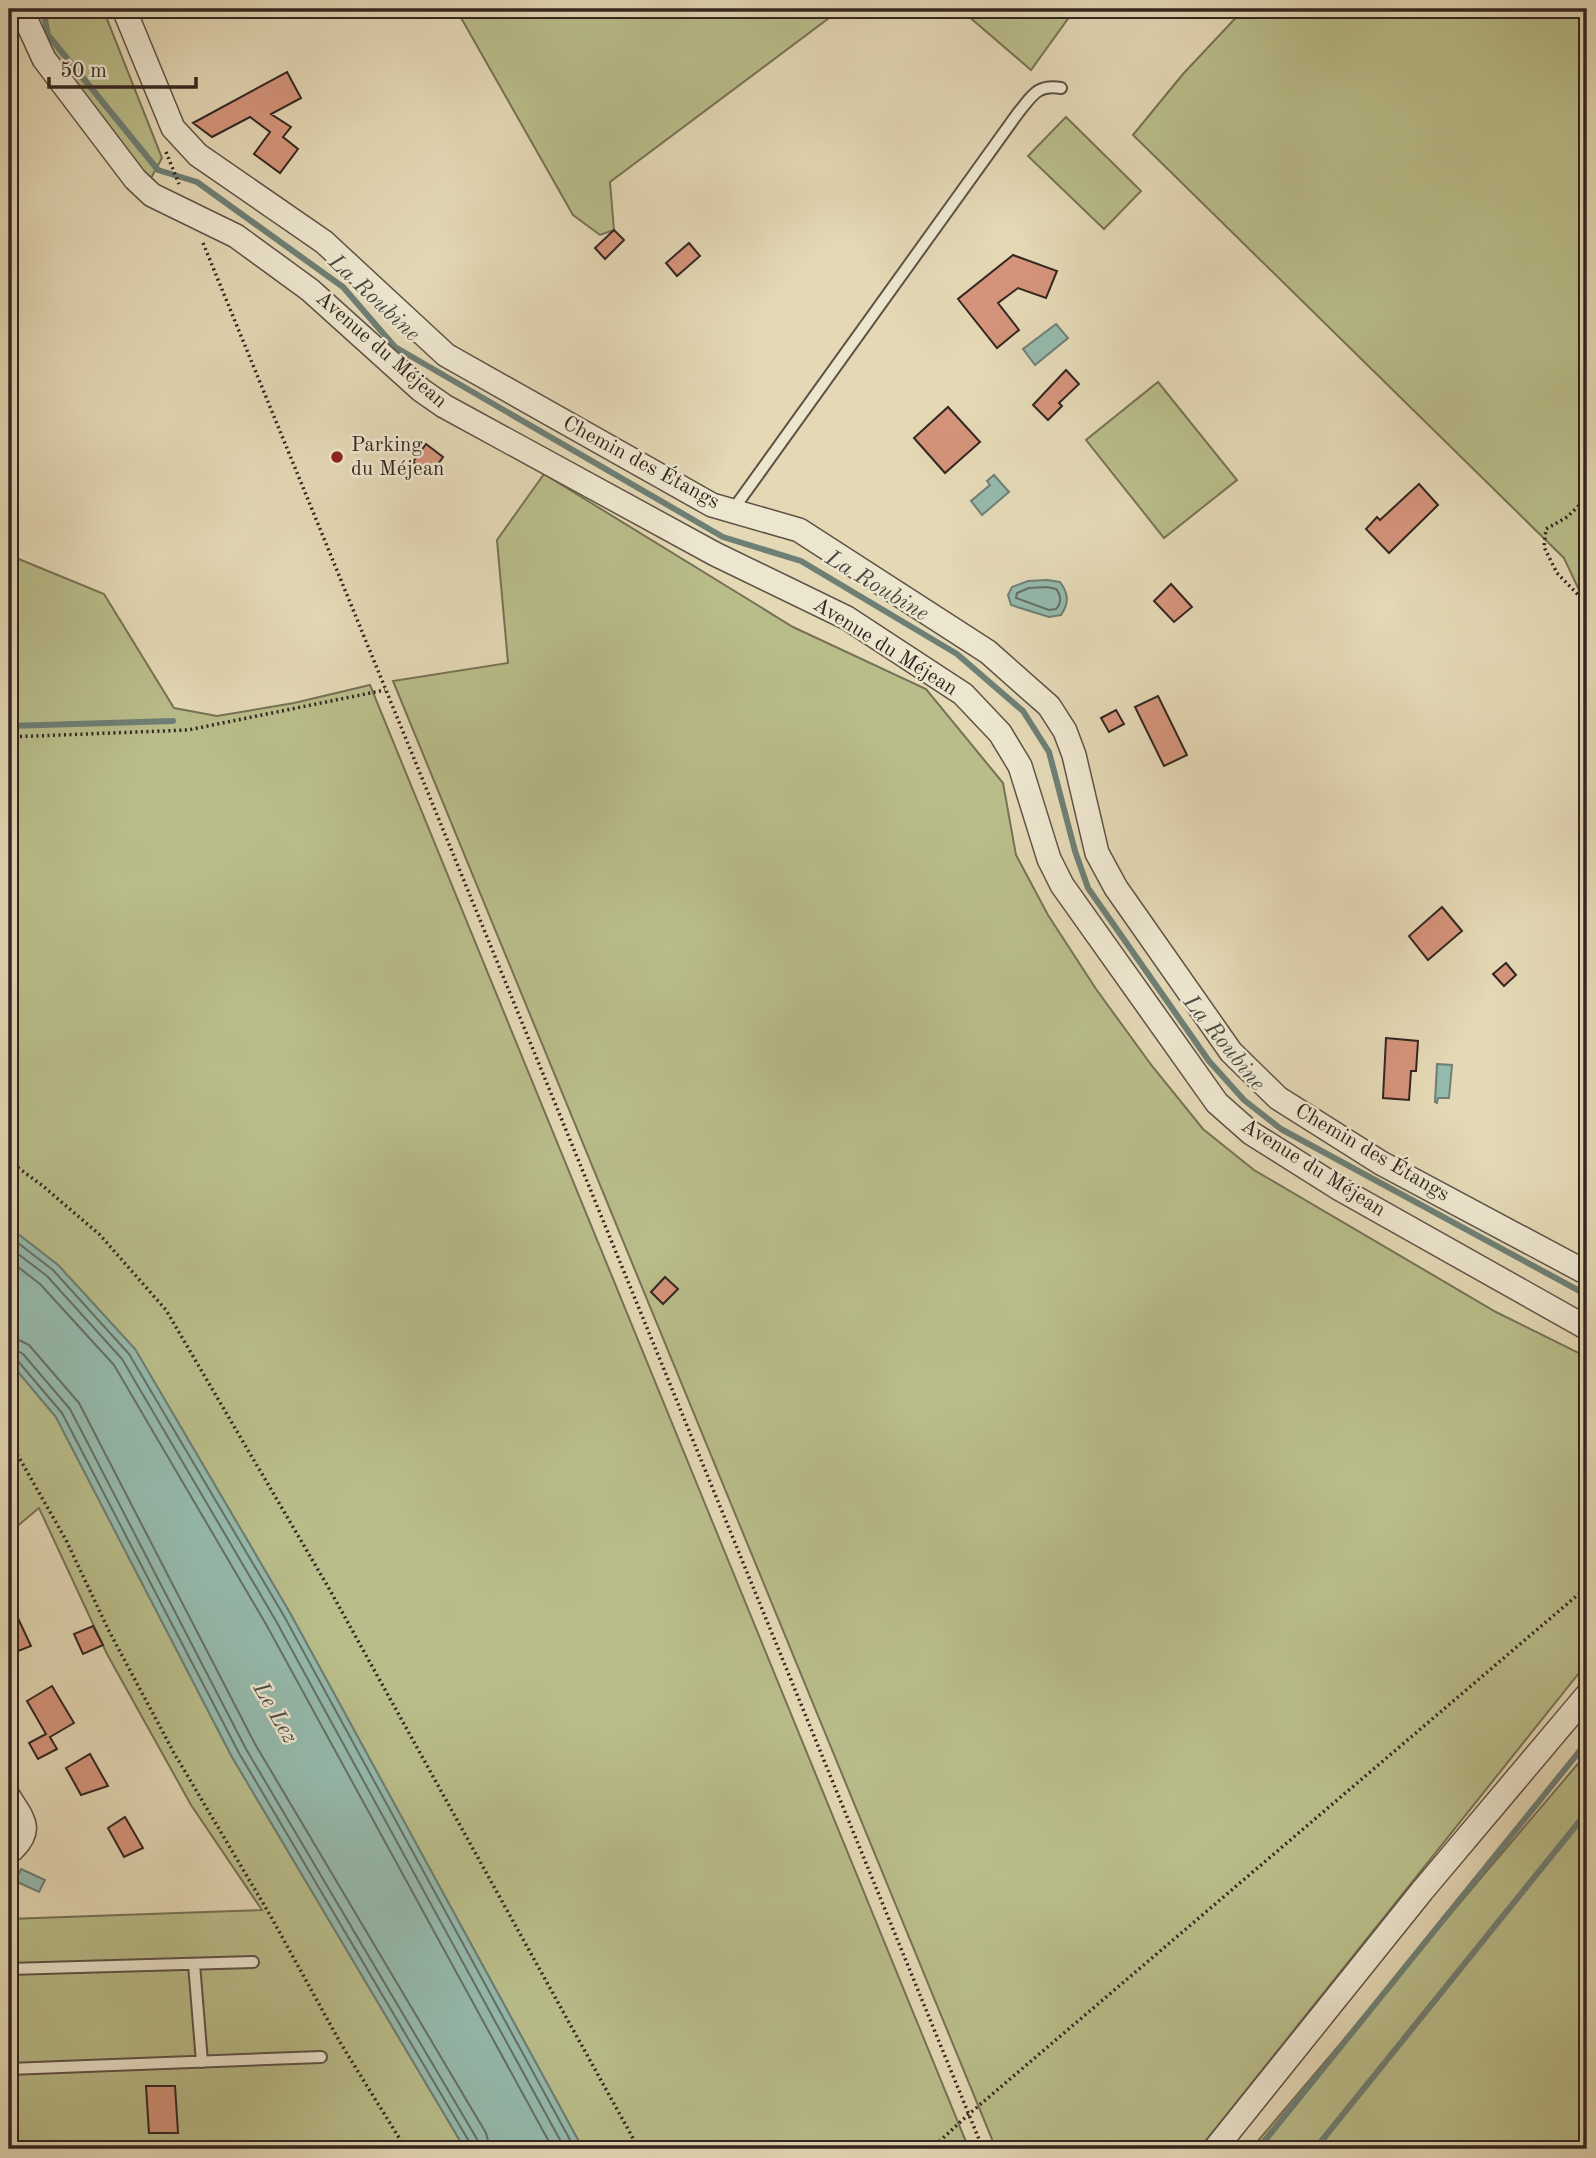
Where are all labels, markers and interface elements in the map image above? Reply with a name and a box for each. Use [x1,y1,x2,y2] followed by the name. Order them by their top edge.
[49,46,196,90] scale bar
[60,61,107,82] text: 50 m
[323,249,424,346] water label: La Roubine
[311,288,451,412] street label: Avenue du Méjean
[559,409,725,513] street label: Chemin des Étangs
[351,435,444,480] place label: Parking du Méjean
[329,449,345,465] marker: Parking du Méjean
[820,546,933,626] water label: La Roubine
[809,594,961,700] street label: Avenue du Méjean
[1178,990,1269,1095] water label: La Roubine
[1291,1097,1455,1206] street label: Chemin des Étangs
[1237,1115,1389,1221] street label: Avenue du Méjean
[248,1678,302,1748] water label: Le Lez

